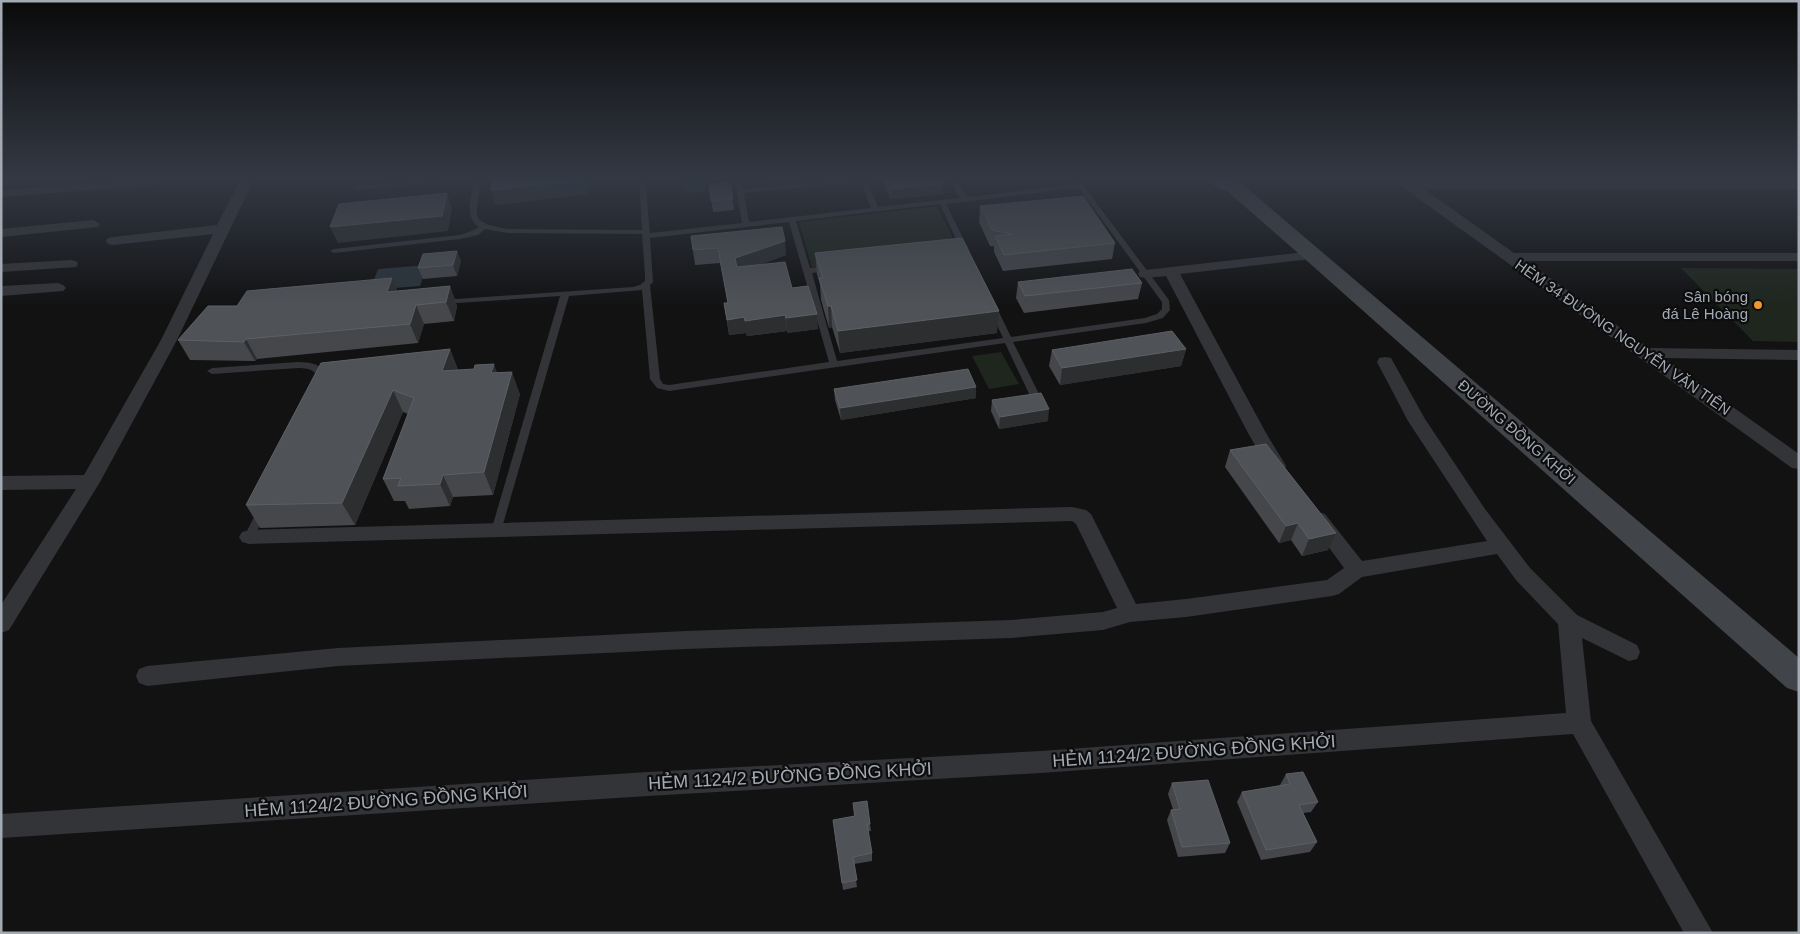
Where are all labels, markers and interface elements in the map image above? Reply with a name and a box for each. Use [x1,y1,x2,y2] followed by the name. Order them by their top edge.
[1512,256,1734,418] street label: HẺM 34 ĐƯỜNG NGUYỄN VĂN TIÊN
[1662,288,1748,322] place label: Sân bóng đá Lê Hoàng
[1752,299,1764,311] marker: Sân bóng đá Lê Hoàng
[1455,376,1579,488] street label: ĐƯỜNG ĐỒNG KHỞI
[1052,730,1336,771] street label: HẺM 1124/2 ĐƯỜNG ĐỒNG KHỞI
[648,758,932,793] street label: HẺM 1124/2 ĐƯỜNG ĐỒNG KHỞI
[244,780,528,821] street label: HẺM 1124/2 ĐƯỜNG ĐỒNG KHỞI

